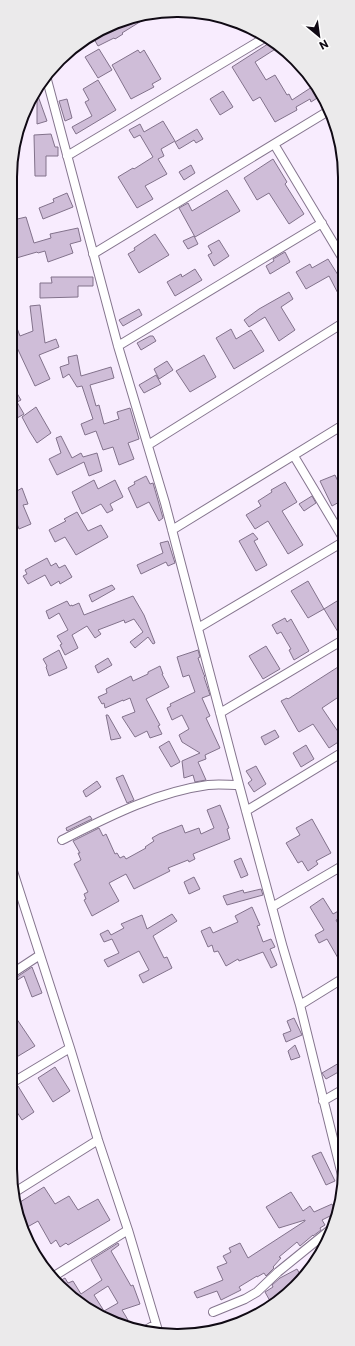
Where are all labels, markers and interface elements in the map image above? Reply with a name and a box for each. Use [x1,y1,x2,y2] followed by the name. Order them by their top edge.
[299,16,339,56] north arrow
[317,37,331,53] text: N

